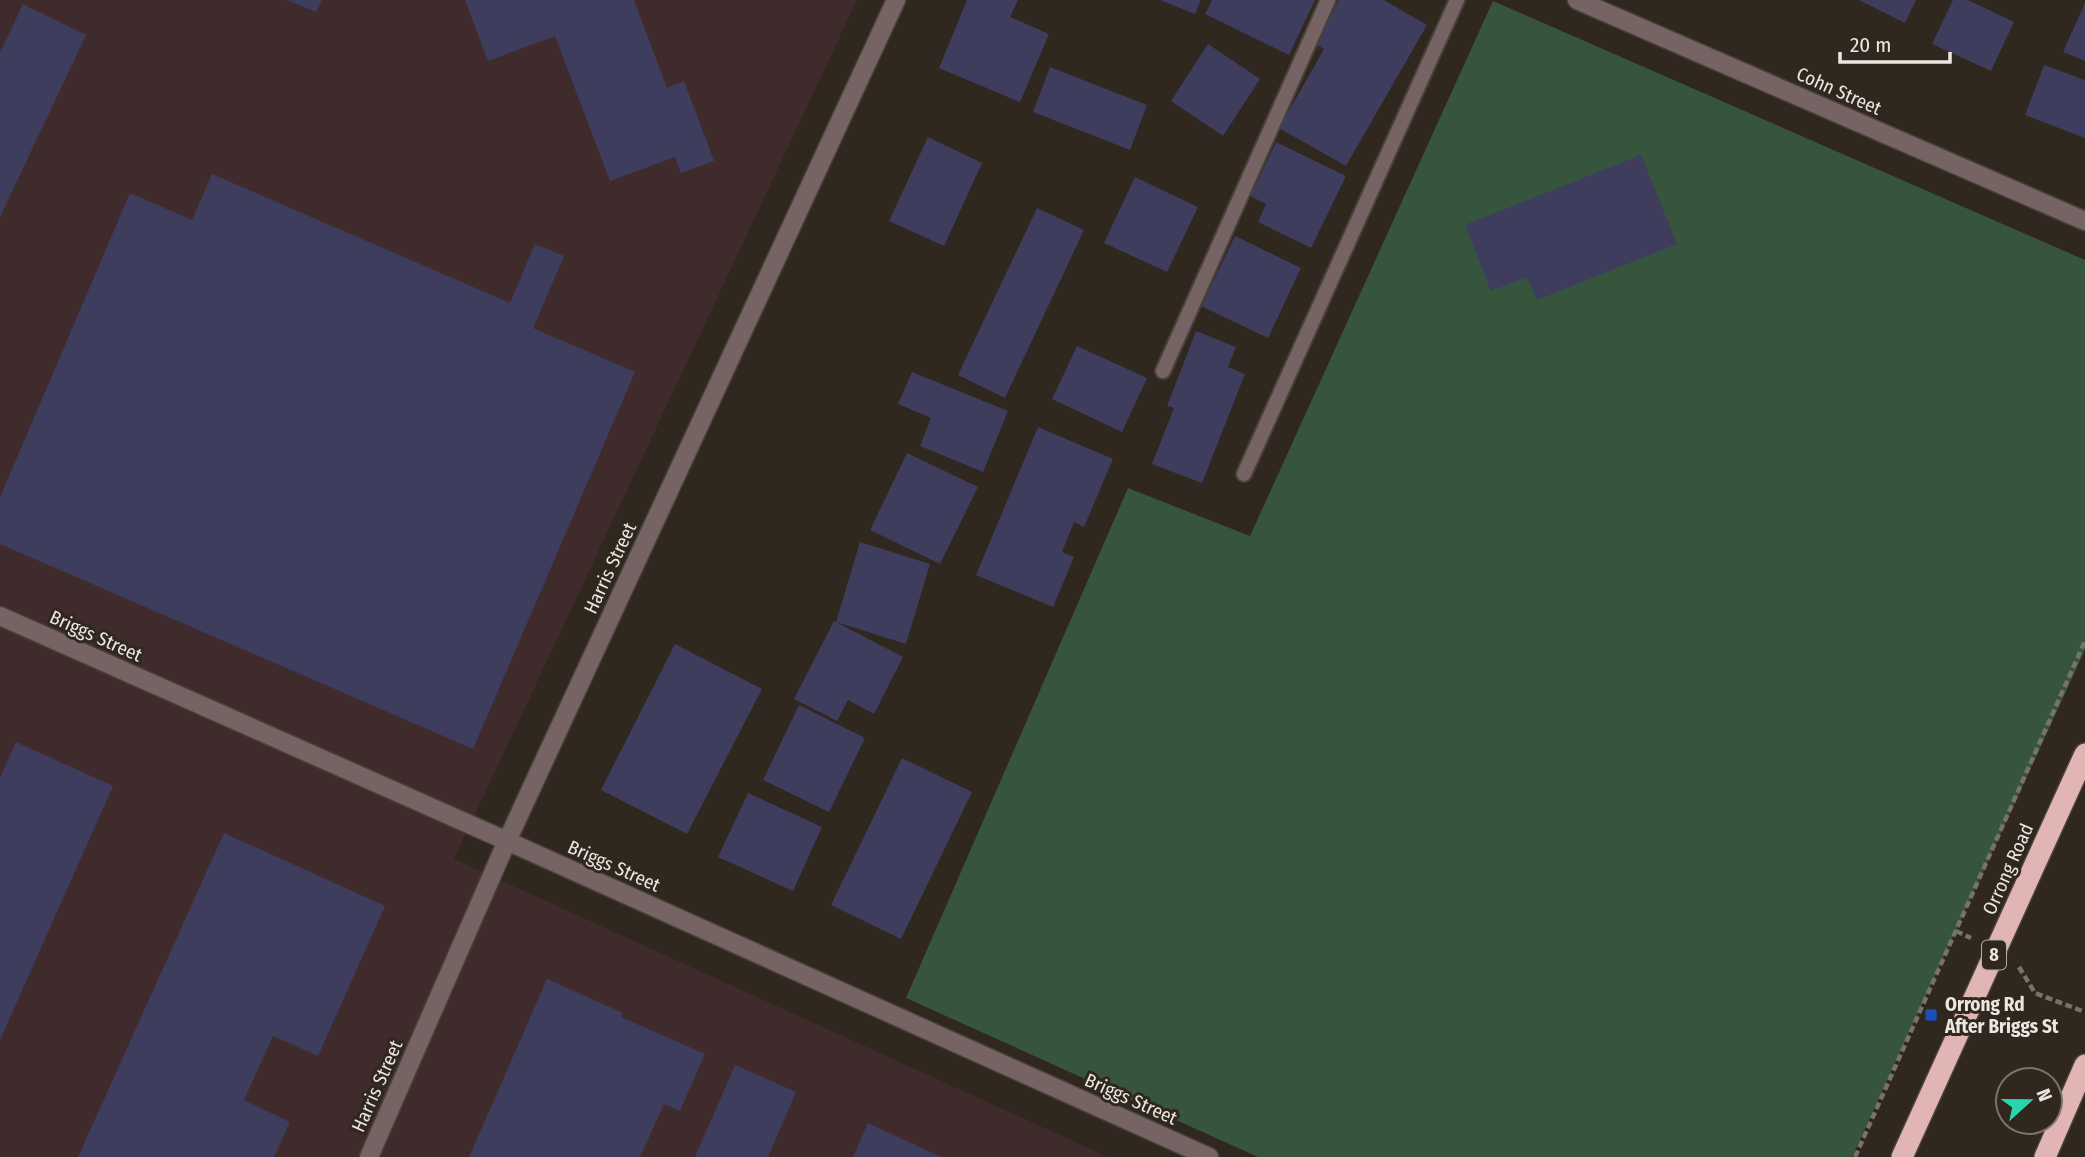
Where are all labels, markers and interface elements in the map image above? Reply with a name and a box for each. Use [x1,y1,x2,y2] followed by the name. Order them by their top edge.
[1840,21,1950,65] scale bar
[1850,32,1891,58] text: 20 m
[1793,62,1886,120] street label: Cohn Street
[579,518,641,617] street label: Harris Street
[46,605,147,667] street label: Briggs Street
[1978,820,2038,918] street label: Orrong Road
[564,835,665,897] street label: Briggs Street
[1982,940,2006,970] road number: 8
[1944,993,2059,1038] place label: Orrong Rd After Briggs St
[1923,1007,1939,1023] marker: Orrong Rd After Briggs St
[347,1036,408,1136] street label: Harris Street
[1994,1066,2064,1136] north arrow
[1081,1068,1182,1130] street label: Briggs Street
[2032,1086,2057,1105] text: N

